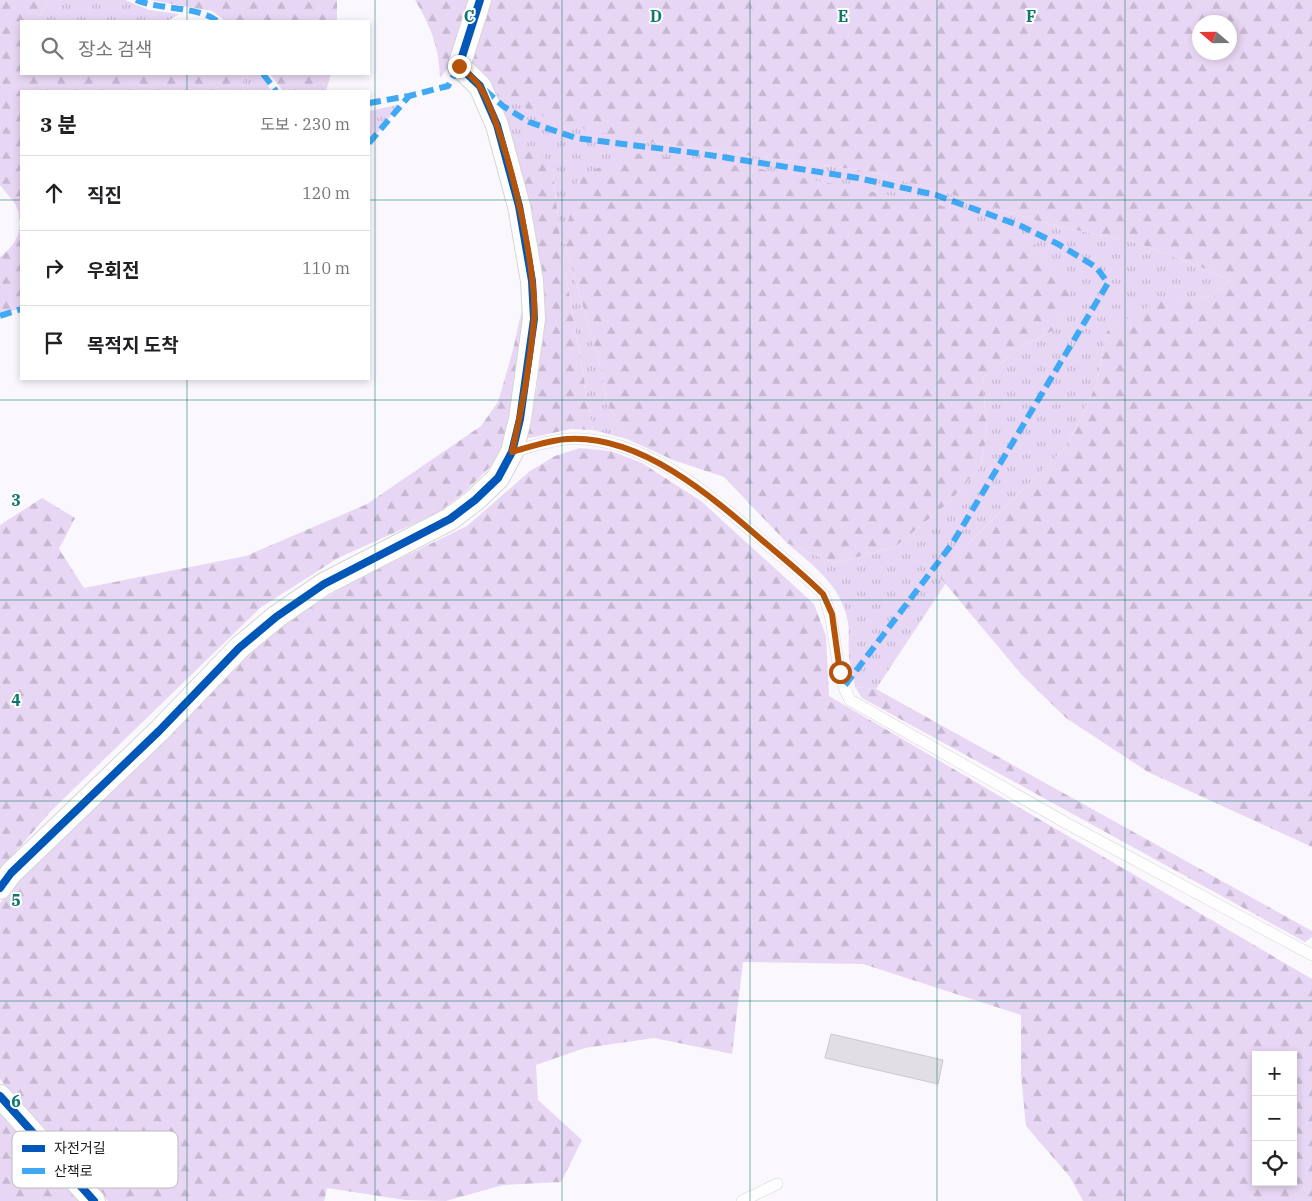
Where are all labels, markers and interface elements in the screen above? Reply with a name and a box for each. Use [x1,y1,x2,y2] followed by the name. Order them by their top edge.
[464,6,474,26] text: C
[650,6,662,26] text: D
[838,6,848,26] text: E
[1026,6,1036,26] text: F
[1192,15,1237,60] north arrow
[20,20,370,75] search box
[38,34,66,62] icon: search
[78,37,152,61] text: 장소 검색
[448,55,471,78] route end
[40,110,77,138] text: 3 분
[260,114,350,134] text: 도보 · 230 m
[40,179,68,207] icon: ahead
[87,183,122,207] text: 직진
[302,183,350,203] text: 120 m
[40,254,68,282] icon: right
[87,258,139,282] text: 우회전
[302,258,350,278] text: 110 m
[40,329,68,357] icon: arrive
[87,333,179,357] text: 목적지 도착
[11,490,21,510] text: 3
[829,661,852,684] route start
[11,690,21,710] text: 4
[11,890,21,910] text: 5
[1252,1051,1297,1186] map controls
[1252,1051,1297,1096] button: +
[11,1091,21,1111] text: 6
[1252,1096,1297,1141] button: −
[12,1131,178,1188] legend
[54,1139,106,1157] text: 자전거길
[1252,1141,1297,1186] button: locate
[54,1162,93,1180] text: 산책로

